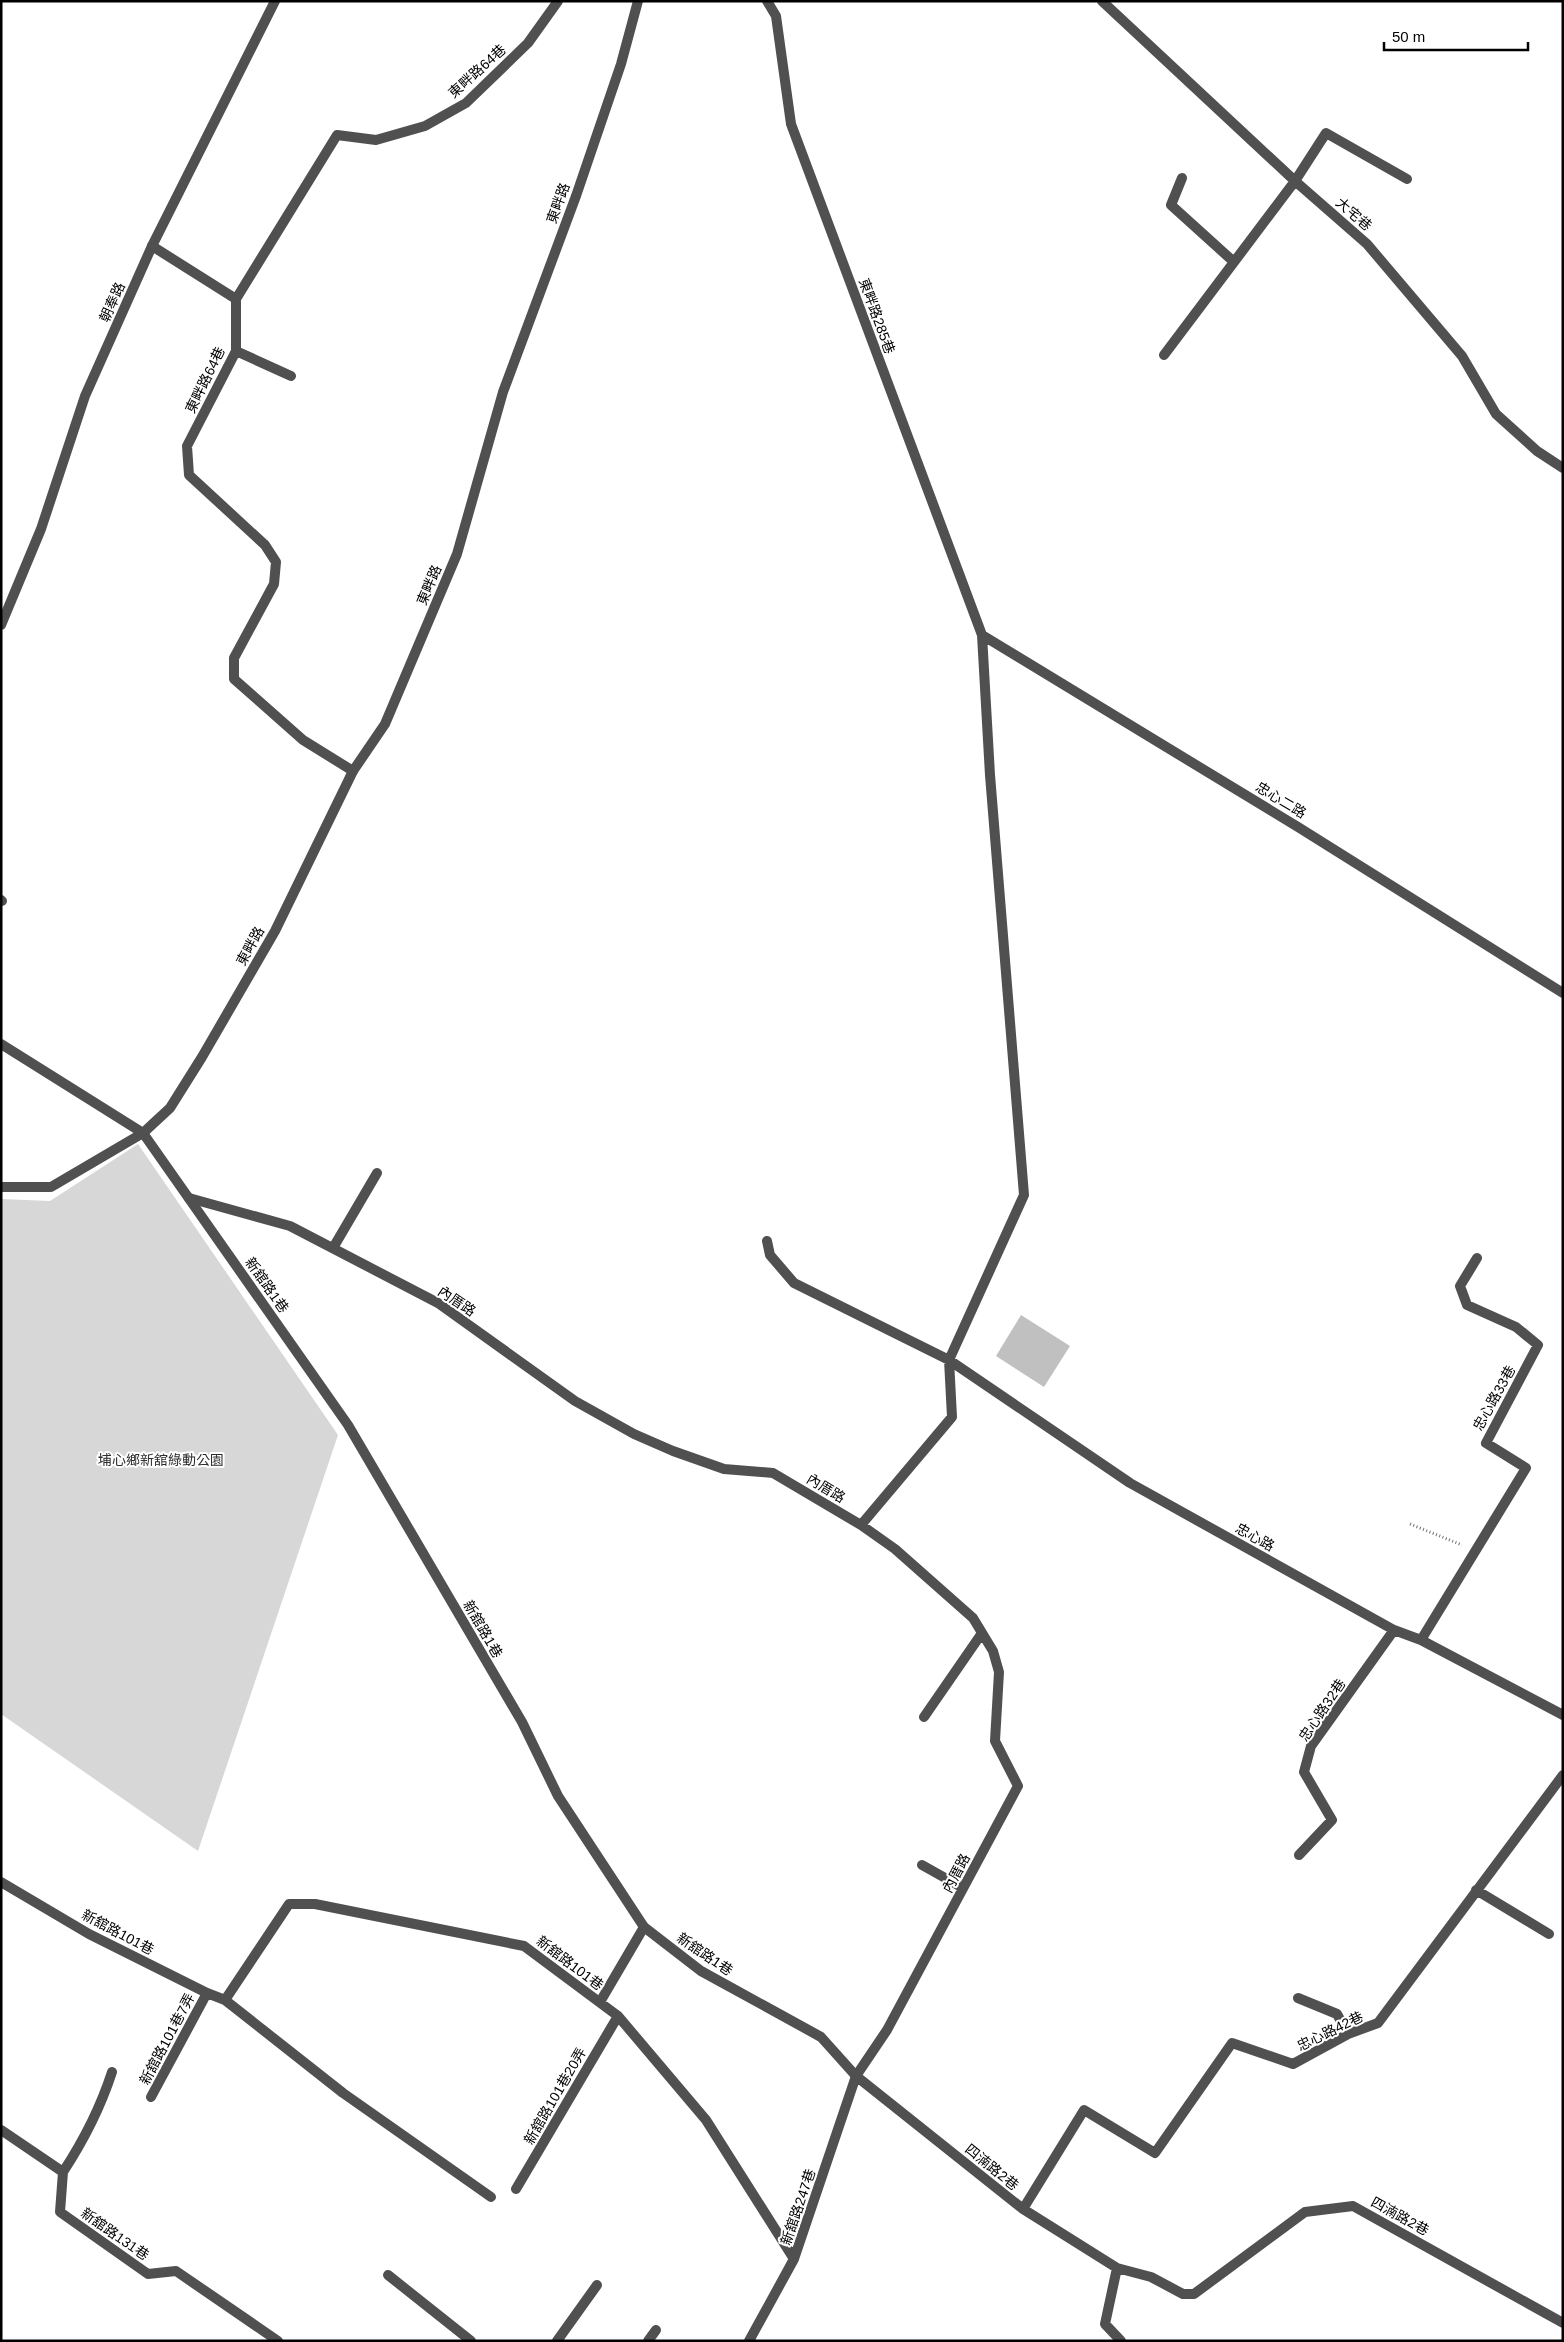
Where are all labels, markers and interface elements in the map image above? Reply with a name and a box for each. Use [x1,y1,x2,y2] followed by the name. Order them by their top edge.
[1384,20,1528,52] scale bar
[1392,28,1425,45] text: 50 m
[445,41,509,101] street label: 東畔路64巷
[543,181,573,225] street label: 東畔路
[1333,194,1375,234] street label: 大宅巷
[856,276,898,356] street label: 東畔路285巷
[96,280,128,324] street label: 朝奉路
[182,344,228,416] street label: 東畔路64巷
[413,563,445,607] street label: 東畔路
[1253,779,1309,821] street label: 忠心二路
[233,924,267,968] street label: 東畔路
[242,1254,292,1316] street label: 新舘路1巷
[435,1283,479,1319] street label: 內厝路
[1470,1363,1518,1433] street label: 忠心路33巷
[98,1452,224,1468] park label: 埔心鄉新舘綠動公園
[804,1470,848,1506] street label: 內厝路
[1233,1520,1277,1554] street label: 忠心路
[460,1597,506,1661] street label: 新舘路1巷
[1295,1676,1349,1744] street label: 忠心路32巷
[939,1851,973,1895] street label: 內厝路
[79,1906,157,1958] street label: 新舘路101巷
[674,1930,736,1978] street label: 新舘路1巷
[533,1933,607,1993] street label: 新舘路101巷
[136,1991,198,2087] street label: 新舘路101巷7弄
[1294,2008,1366,2054] street label: 忠心路42巷
[521,2045,589,2147] street label: 新舘路101巷20弄
[962,2141,1022,2193] street label: 四湳路2巷
[778,2167,818,2247] street label: 新舘路247巷
[1368,2194,1432,2238] street label: 四湳路2巷
[78,2205,152,2263] street label: 新舘路131巷

